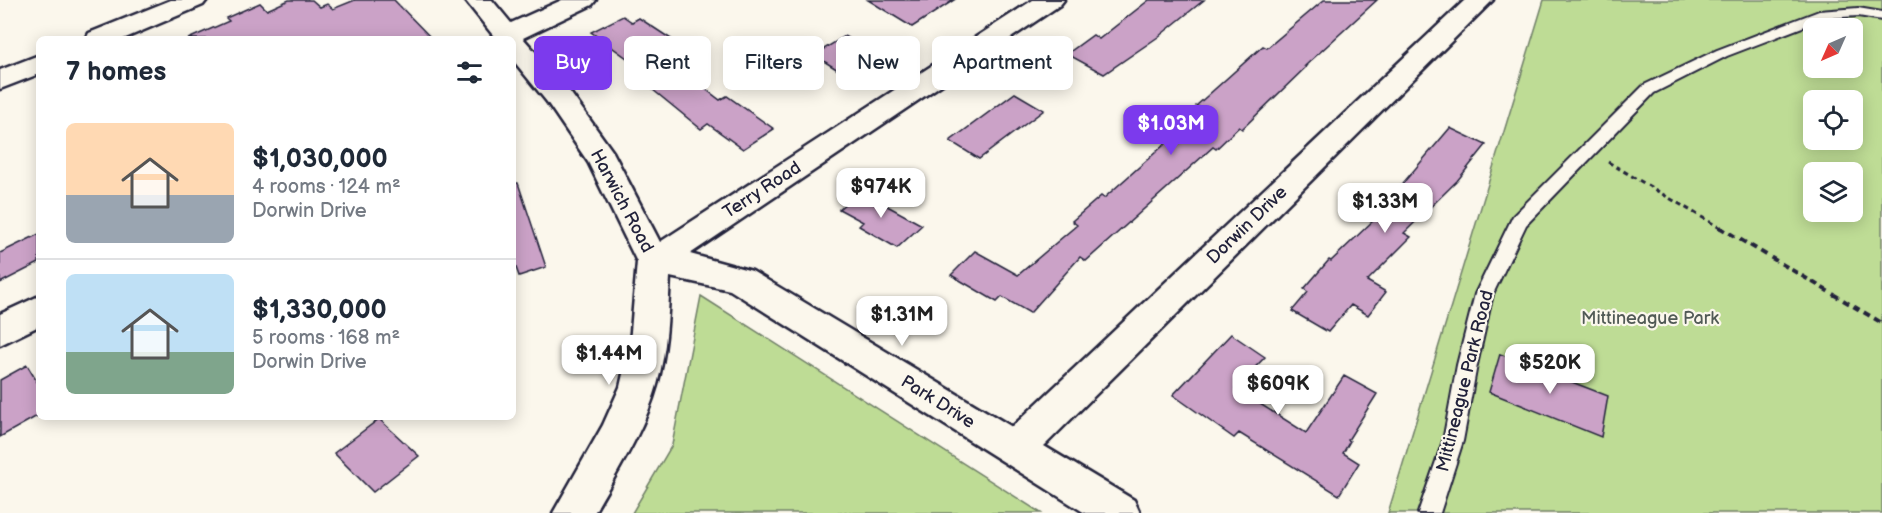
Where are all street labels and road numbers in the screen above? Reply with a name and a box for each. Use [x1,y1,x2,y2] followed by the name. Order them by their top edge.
[586,146,658,256] street label: Harwich Road
[719,157,805,223] street label: Terry Road
[1203,181,1292,268] street label: Dorwin Drive
[1432,288,1498,474] street label: Mittineague Park Road
[897,371,979,433] street label: Park Drive

